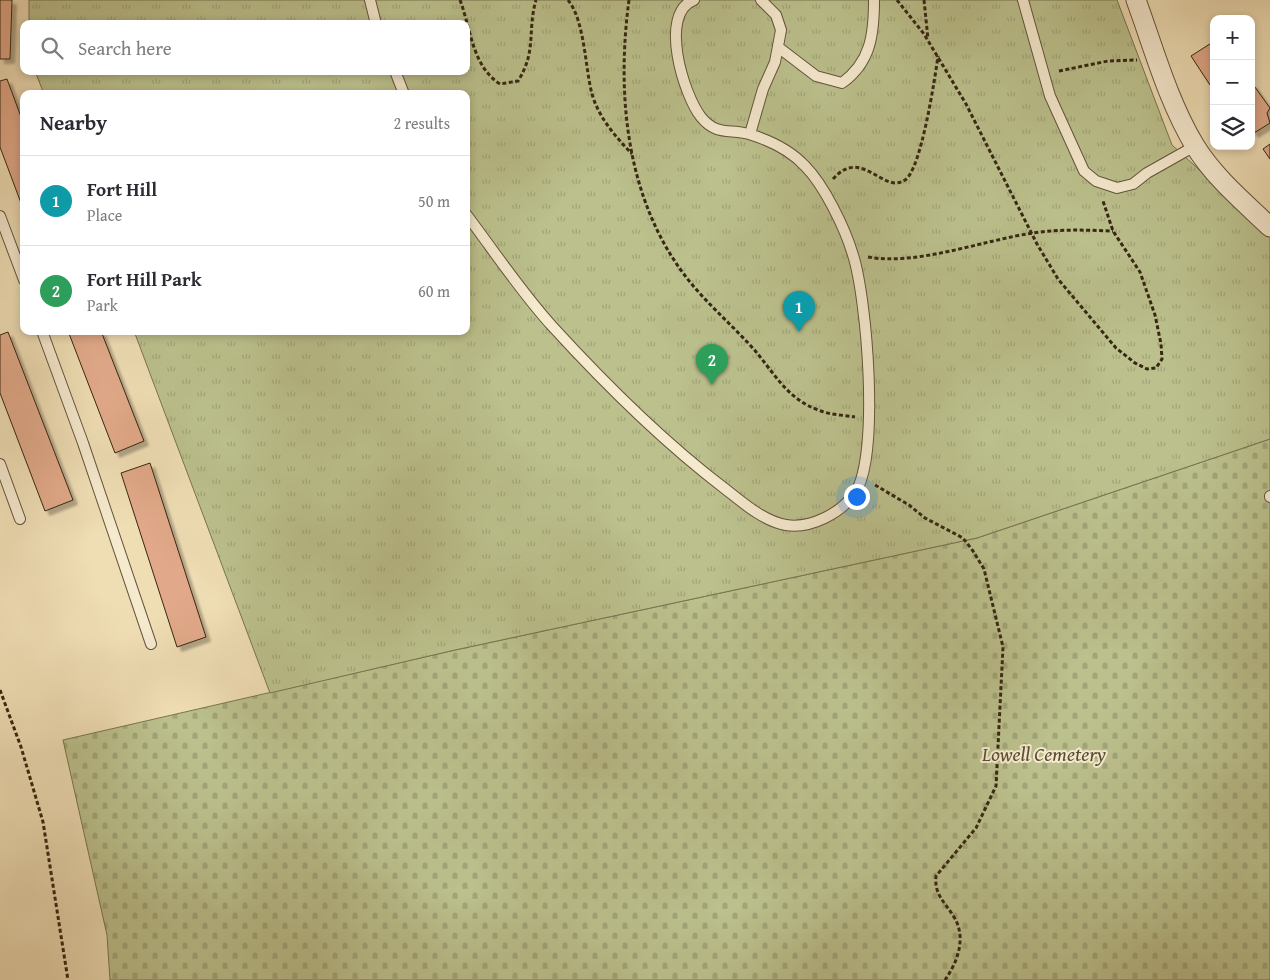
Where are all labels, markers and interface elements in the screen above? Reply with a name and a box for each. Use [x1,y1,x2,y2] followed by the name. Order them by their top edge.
[1210,15,1255,150] map controls
[1210,15,1255,60] button: +
[20,20,470,75] search box
[38,34,66,62] icon: search
[78,34,172,62] text: Search here
[1210,60,1255,105] button: −
[1210,105,1255,150] button: layers
[40,107,107,138] text: Nearby
[393,111,450,135] text: 2 results
[87,175,157,203] text: Fort Hill
[52,189,60,213] text: 1
[418,189,450,213] text: 50 m
[87,203,122,227] text: Place
[87,265,202,293] text: Fort Hill Park
[52,279,60,303] text: 2
[418,279,450,303] text: 60 m
[783,291,815,332] pin: 1
[87,293,118,317] text: Park
[696,344,728,385] pin: 2
[844,484,870,510] your location
[981,739,1106,768] park label: Lowell Cemetery

